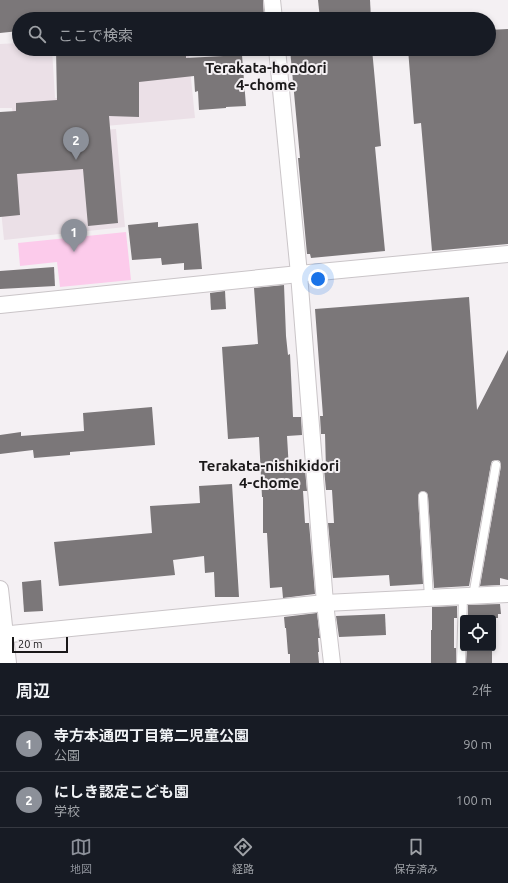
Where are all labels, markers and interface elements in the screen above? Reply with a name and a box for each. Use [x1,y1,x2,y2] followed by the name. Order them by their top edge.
[12,12,496,56] search box
[26,23,48,45] icon: search
[58,27,133,44] text: ここで検索
[205,59,327,93] district label: Terakata-hondori 4-chome
[63,127,89,160] pin: 2
[61,219,87,252] pin: 1
[308,269,328,289] your location
[199,457,339,491] district label: Terakata-nishikidori 4-chome
[460,615,496,651] map controls
[460,615,496,651] button: locate
[12,635,68,654] scale bar
[18,638,42,650] text: 20 m
[16,681,50,700] text: 周辺
[472,683,492,697] text: 2件
[54,727,249,744] text: 寺方本通四丁目第二児童公園
[25,737,33,751] text: 1
[463,737,492,751] text: 90 m
[54,748,80,762] text: 公園
[54,783,189,800] text: にしき認定こども園
[25,793,33,807] text: 2
[456,793,492,807] text: 100 m
[54,804,80,818] text: 学校
[70,836,92,876] tab: 地図
[232,836,254,876] tab: 経路
[394,836,438,876] tab: 保存済み

